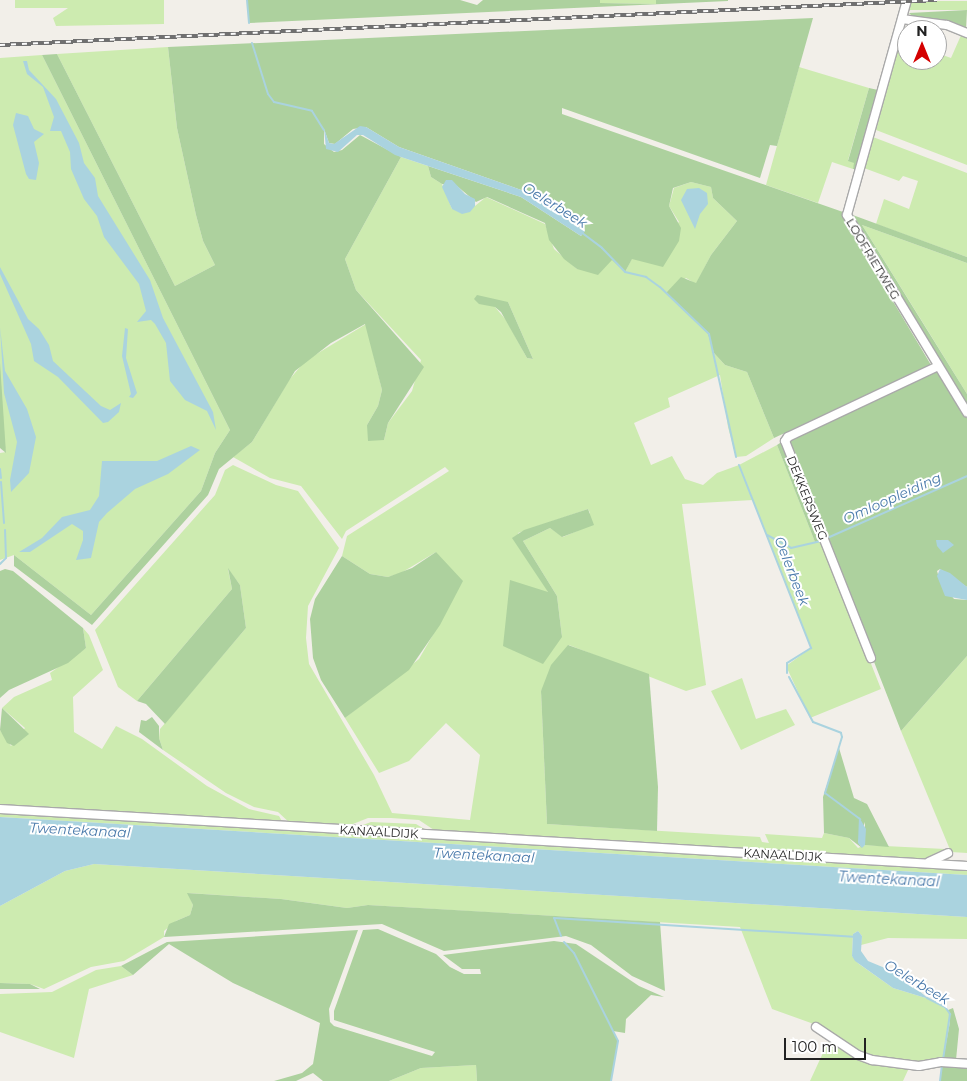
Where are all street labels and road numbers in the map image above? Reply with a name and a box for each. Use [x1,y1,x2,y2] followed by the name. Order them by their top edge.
[843,216,903,302] street label: LOOFRIETWEG
[784,454,830,542] street label: DEKKERSWEG
[339,823,419,841] street label: KANAALDIJK
[743,846,823,864] street label: KANAALDIJK

